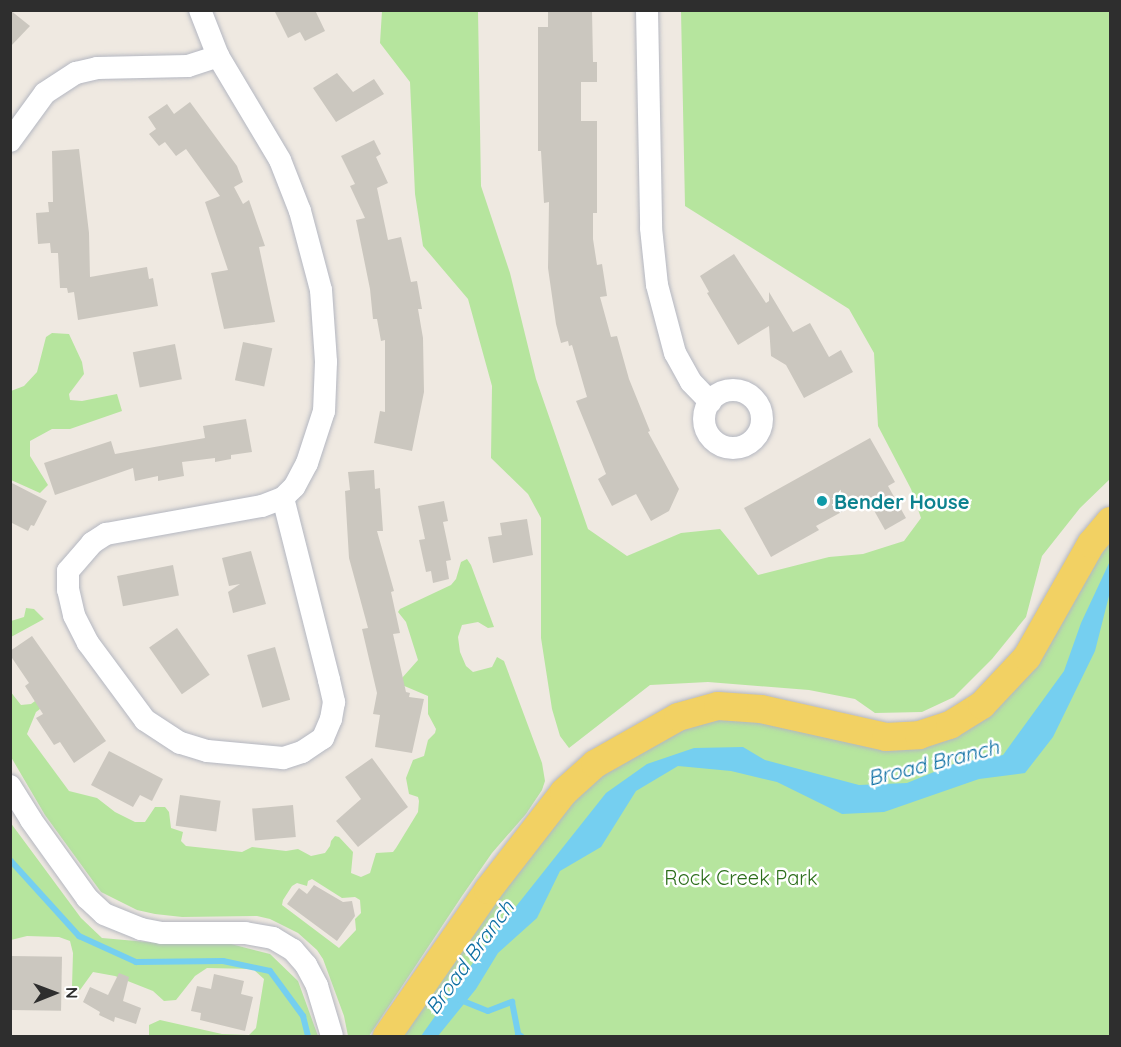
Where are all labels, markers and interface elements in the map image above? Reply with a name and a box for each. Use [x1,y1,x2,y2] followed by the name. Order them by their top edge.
[834,489,969,513] place label: Bender House
[815,494,829,508] marker: Bender House
[865,734,1001,790] water label: Broad Branch
[664,865,818,889] park label: Rock Creek Park
[419,895,519,1019] water label: Broad Branch
[24,963,84,1023] north arrow
[62,987,82,999] text: N

